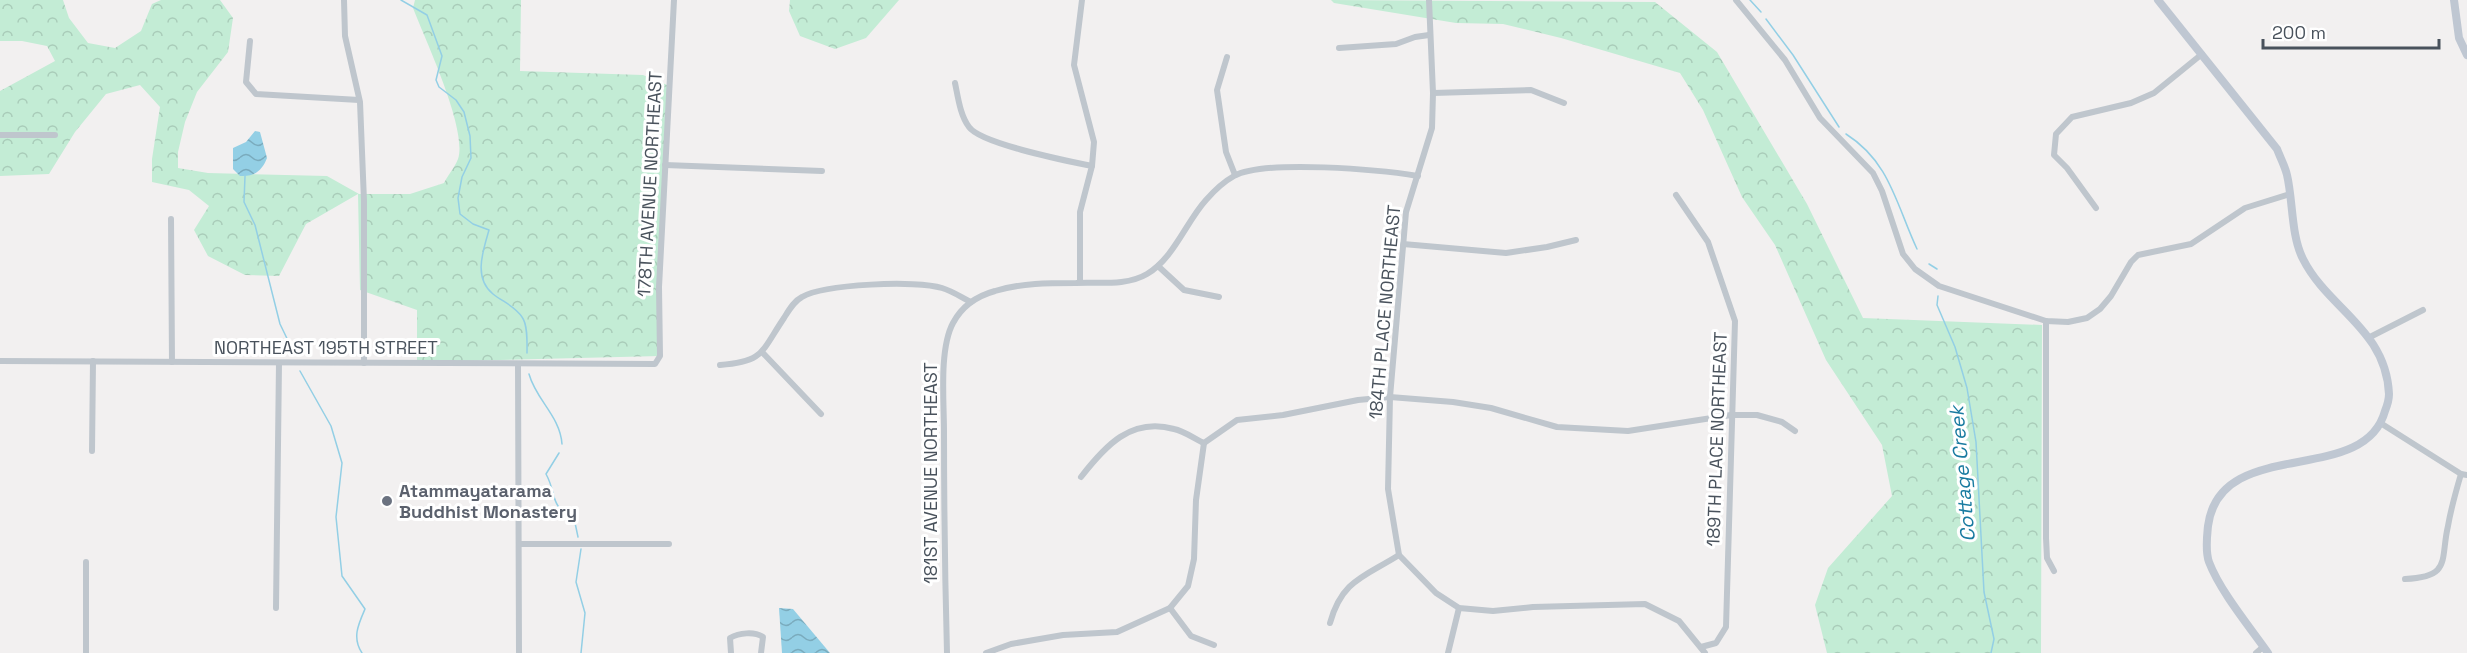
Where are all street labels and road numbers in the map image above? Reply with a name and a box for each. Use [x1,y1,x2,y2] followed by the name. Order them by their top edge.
[632,70,667,297] street label: 178TH AVENUE NORTHEAST
[1364,203,1405,420] street label: 184TH PLACE NORTHEAST
[1701,331,1732,547] street label: 189TH PLACE NORTHEAST
[214,336,438,359] street label: NORTHEAST 195TH STREET
[919,362,942,584] street label: 181ST AVENUE NORTHEAST

